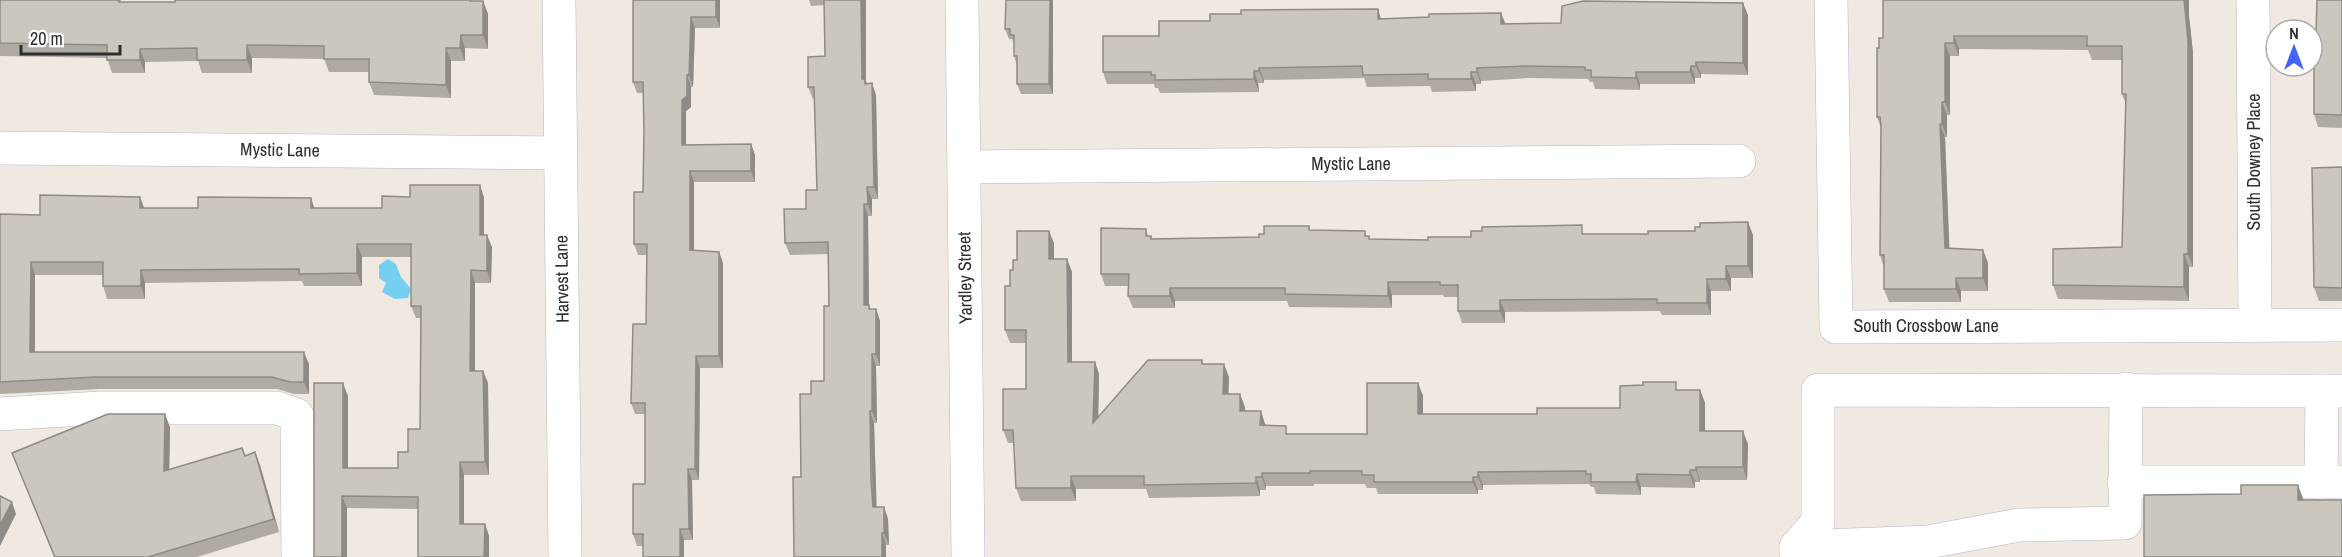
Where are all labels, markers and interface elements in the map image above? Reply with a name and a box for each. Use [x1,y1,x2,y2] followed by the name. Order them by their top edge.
[21,18,120,56] scale bar
[2264,18,2324,78] north arrow
[2289,22,2299,44] text: N
[30,26,63,51] text: 20 m
[2241,93,2266,231] street label: South Downey Place
[240,136,320,163] street label: Mystic Lane
[1311,151,1391,176] street label: Mystic Lane
[951,232,978,324] street label: Yardley Street
[548,235,575,323] street label: Harvest Lane
[1853,313,1999,338] street label: South Crossbow Lane

